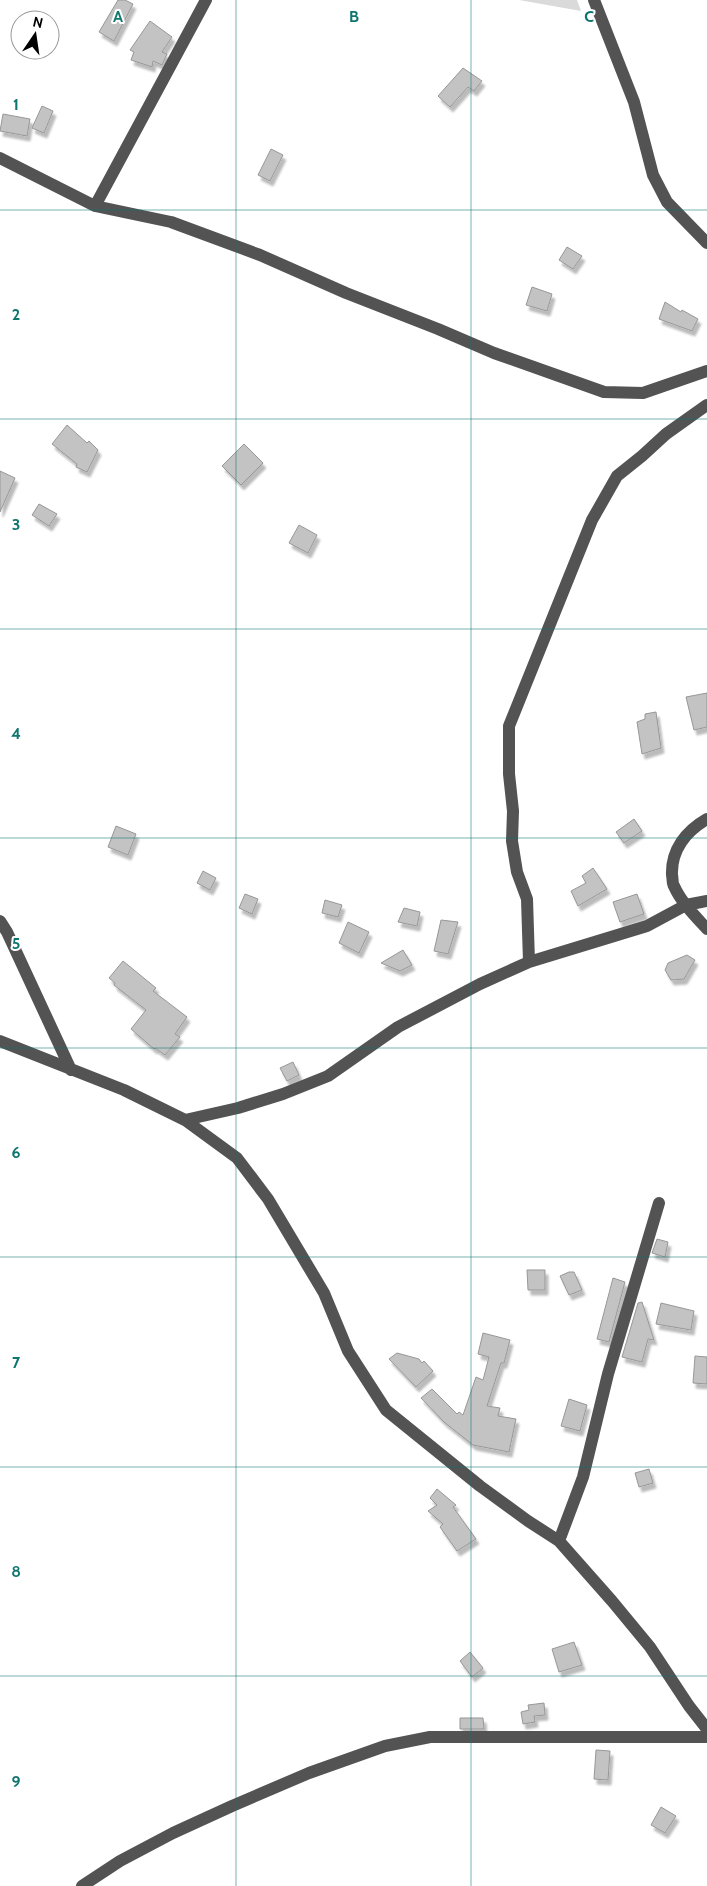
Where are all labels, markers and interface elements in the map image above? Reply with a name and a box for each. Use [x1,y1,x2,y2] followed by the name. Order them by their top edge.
[113,7,123,26] text: A
[349,7,359,26] text: B
[584,7,594,26] text: C
[10,10,60,60] north arrow
[31,12,45,32] text: N
[13,95,19,114] text: 1
[12,305,20,324] text: 2
[12,515,20,534] text: 3
[11,724,21,743] text: 4
[12,934,20,953] text: 5
[12,1143,21,1162] text: 6
[12,1353,21,1372] text: 7
[11,1562,21,1581] text: 8
[12,1772,21,1791] text: 9

